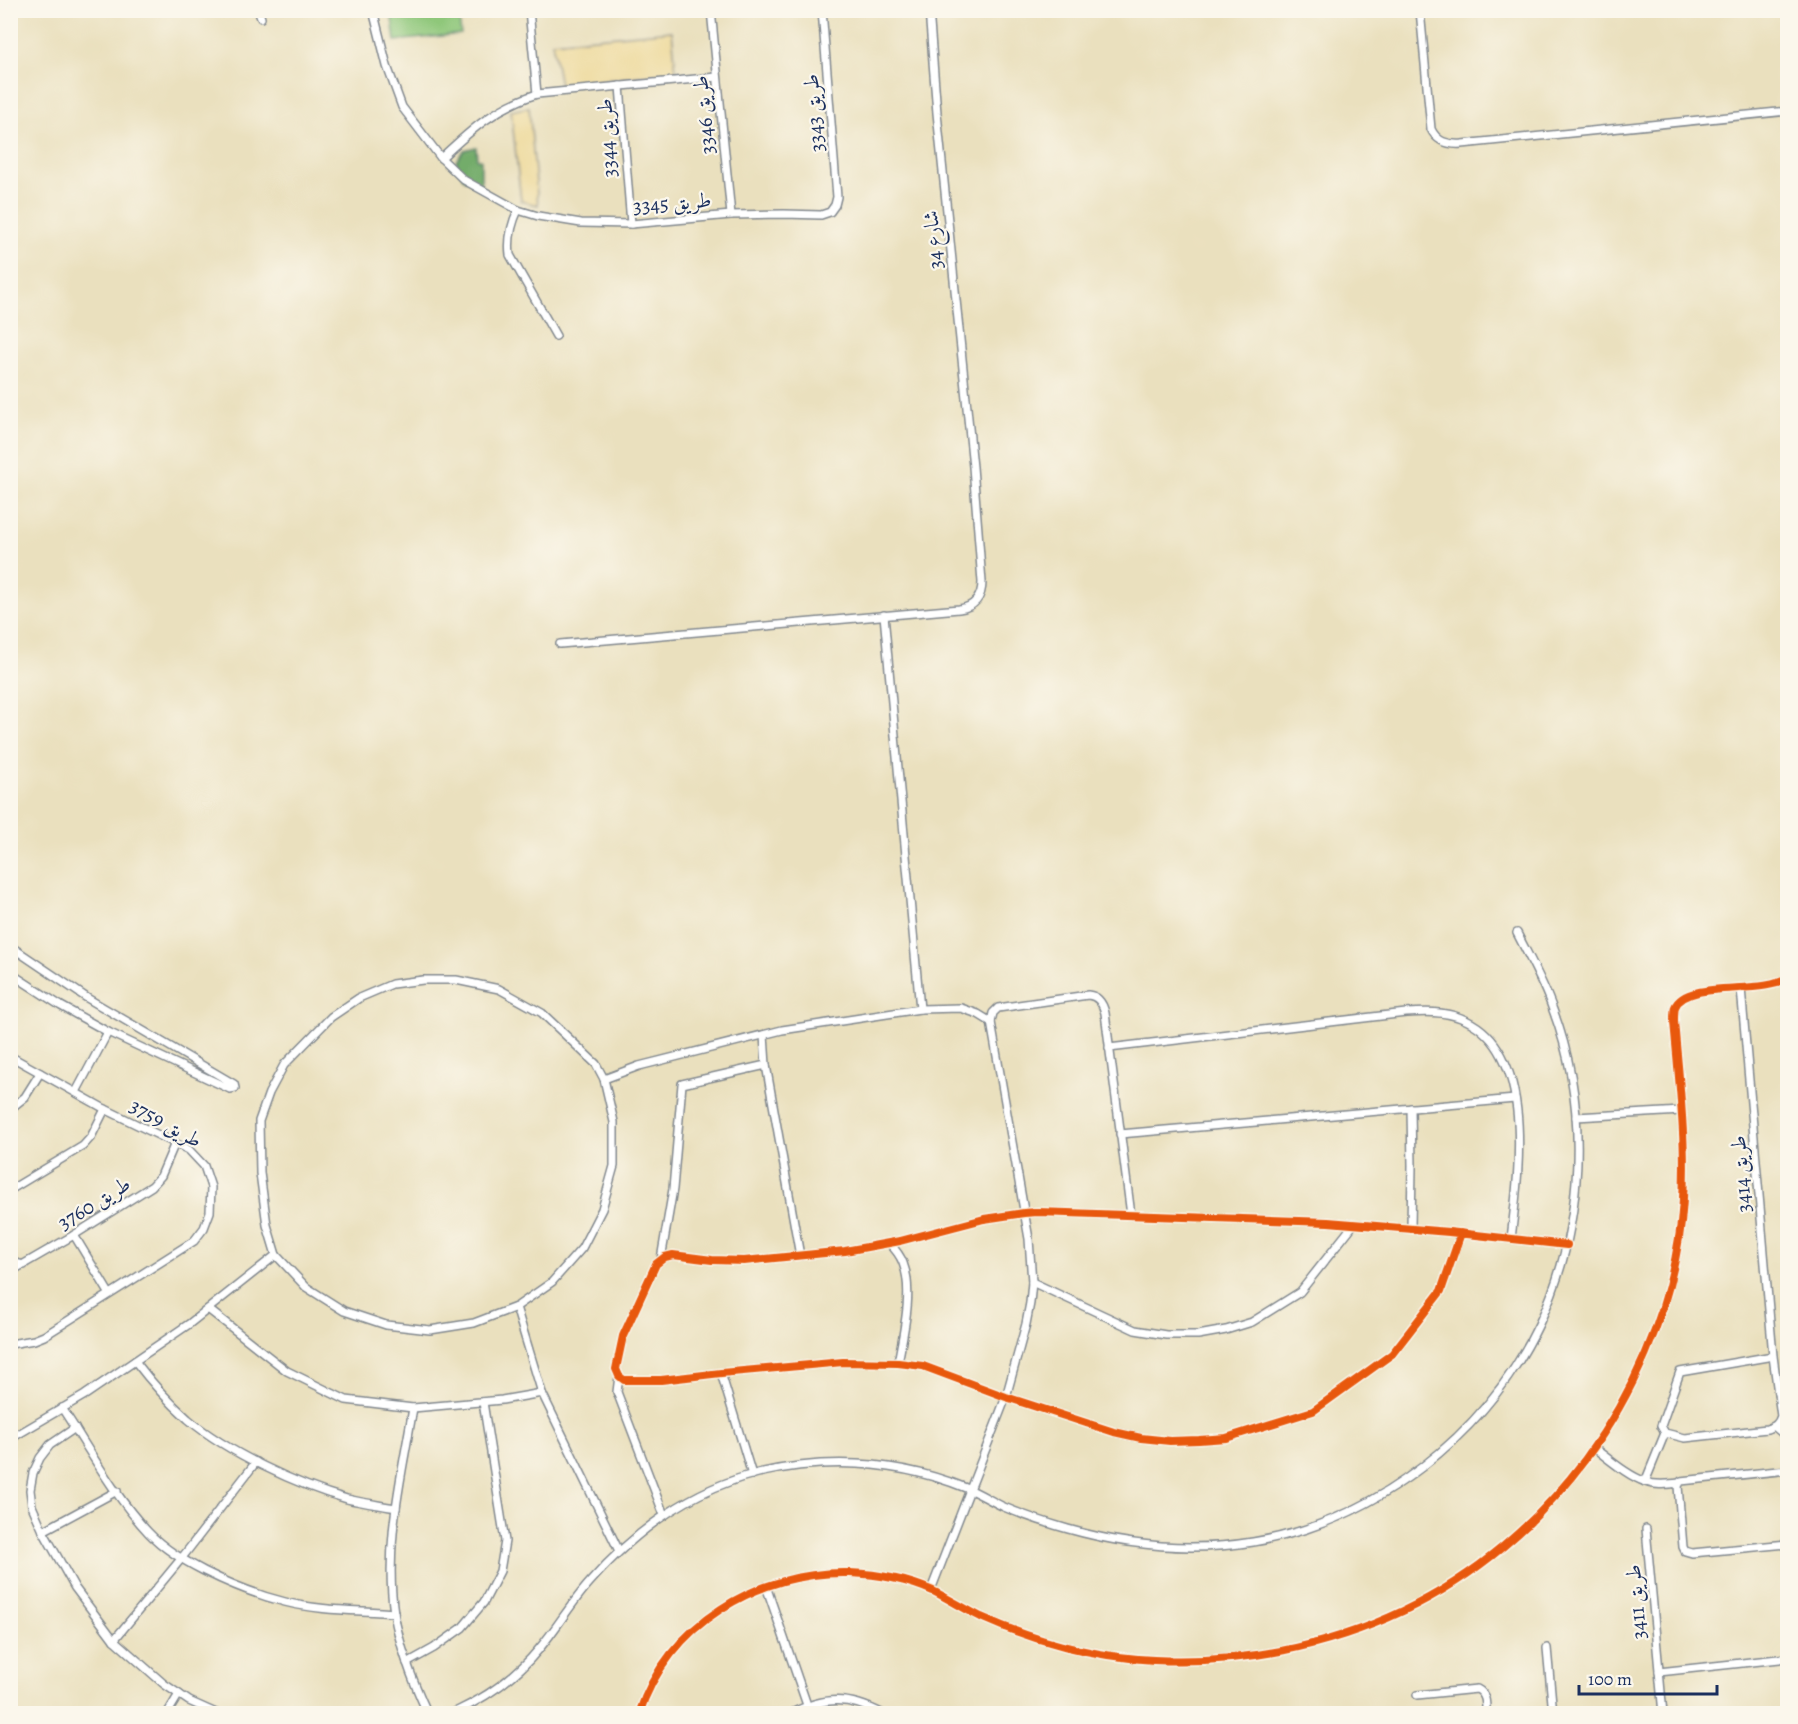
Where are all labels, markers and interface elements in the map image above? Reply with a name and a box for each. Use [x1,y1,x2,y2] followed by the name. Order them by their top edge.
[797,73,831,153] street label: طريق 3343
[686,74,722,156] street label: طريق 3346
[590,98,624,178] street label: طريق 3344
[632,186,712,220] street label: طريق 3345
[916,209,954,271] street label: شارع 34
[125,1092,207,1154] street label: طريق 3759
[1724,1134,1758,1214] street label: طريق 3414
[52,1170,136,1236] street label: طريق 3760
[1619,1563,1653,1641] street label: طريق 3411
[1579,1658,1717,1696] scale bar
[1588,1667,1632,1691] text: 100 m

